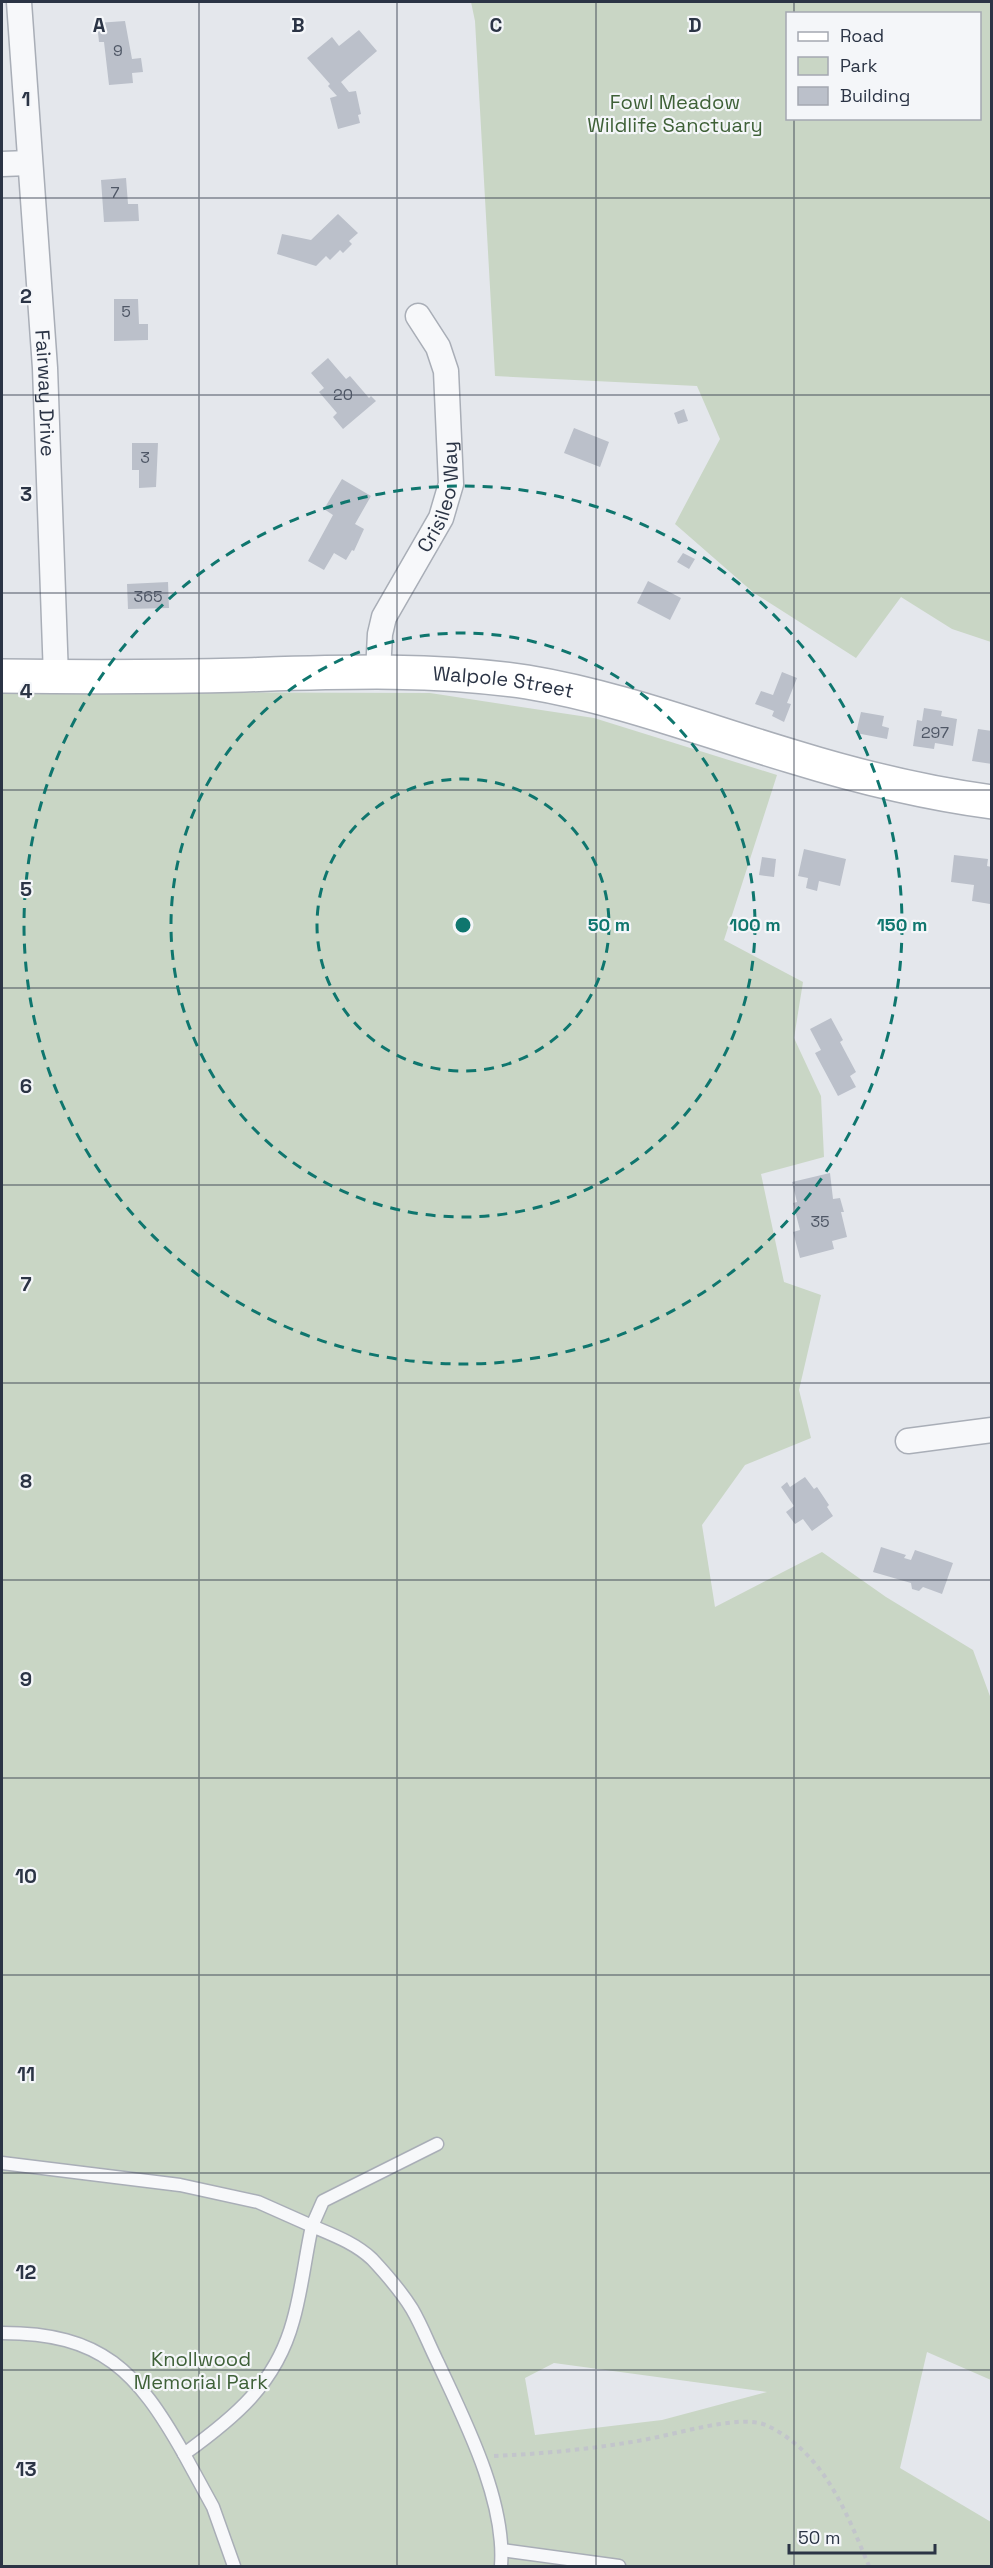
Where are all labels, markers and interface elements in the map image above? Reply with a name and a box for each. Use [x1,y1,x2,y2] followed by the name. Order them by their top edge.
[93,12,106,38] text: A
[291,12,305,38] text: B
[490,12,503,38] text: C
[688,12,702,38] text: D
[786,12,981,120] legend
[840,24,884,47] text: Road
[113,40,123,61] house number: 9
[840,54,878,77] text: Park
[840,84,910,107] text: Building
[21,86,31,112] text: 1
[587,89,763,138] park label: Fowl Meadow Wildlife Sanctuary
[110,182,120,203] house number: 7
[20,283,32,309] text: 2
[121,301,131,322] house number: 5
[29,329,61,457] street label: Fairway Drive
[333,384,353,405] house number: 20
[411,441,464,557] street label: Crisileo Way
[140,447,150,468] house number: 3
[20,481,32,507] text: 3
[133,586,163,607] house number: 365
[432,660,576,704] street label: Walpole Street
[20,678,33,704] text: 4
[921,722,949,743] house number: 297
[20,876,32,902] text: 5
[588,913,630,936] text: 50 m
[729,913,781,936] text: 100 m
[877,913,927,936] text: 150 m
[453,915,473,935] centre of rings
[20,1073,32,1099] text: 6
[810,1211,830,1232] house number: 35
[20,1271,32,1297] text: 7
[20,1468,32,1494] text: 8
[20,1666,32,1692] text: 9
[15,1863,37,1889] text: 10
[17,2061,35,2087] text: 11
[16,2259,37,2285] text: 12
[134,2346,268,2395] park label: Knollwood Memorial Park
[15,2456,37,2482] text: 13
[789,2517,934,2555] scale bar
[798,2526,840,2549] text: 50 m

